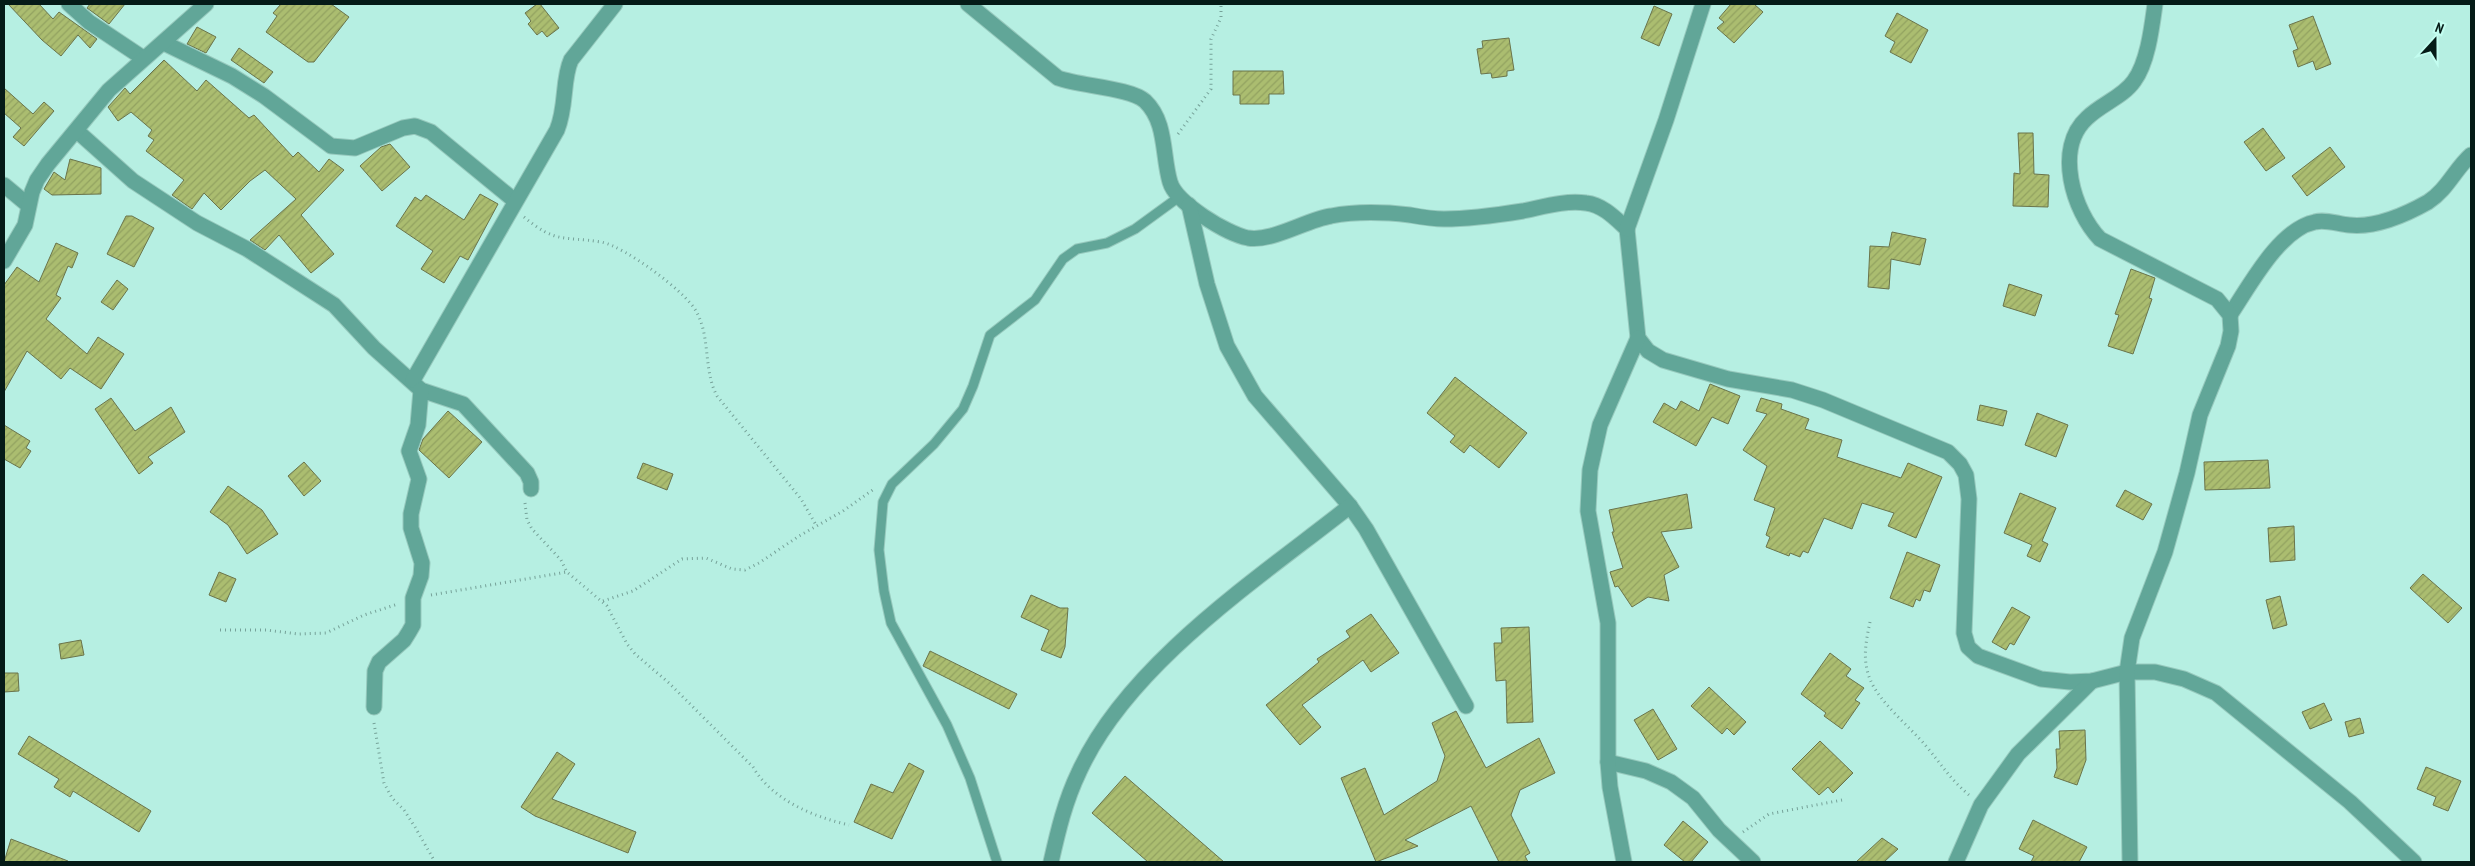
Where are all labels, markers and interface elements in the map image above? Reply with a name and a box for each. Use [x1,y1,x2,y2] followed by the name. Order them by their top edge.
[2410,15,2460,65] north arrow
[2433,18,2446,38] text: N

